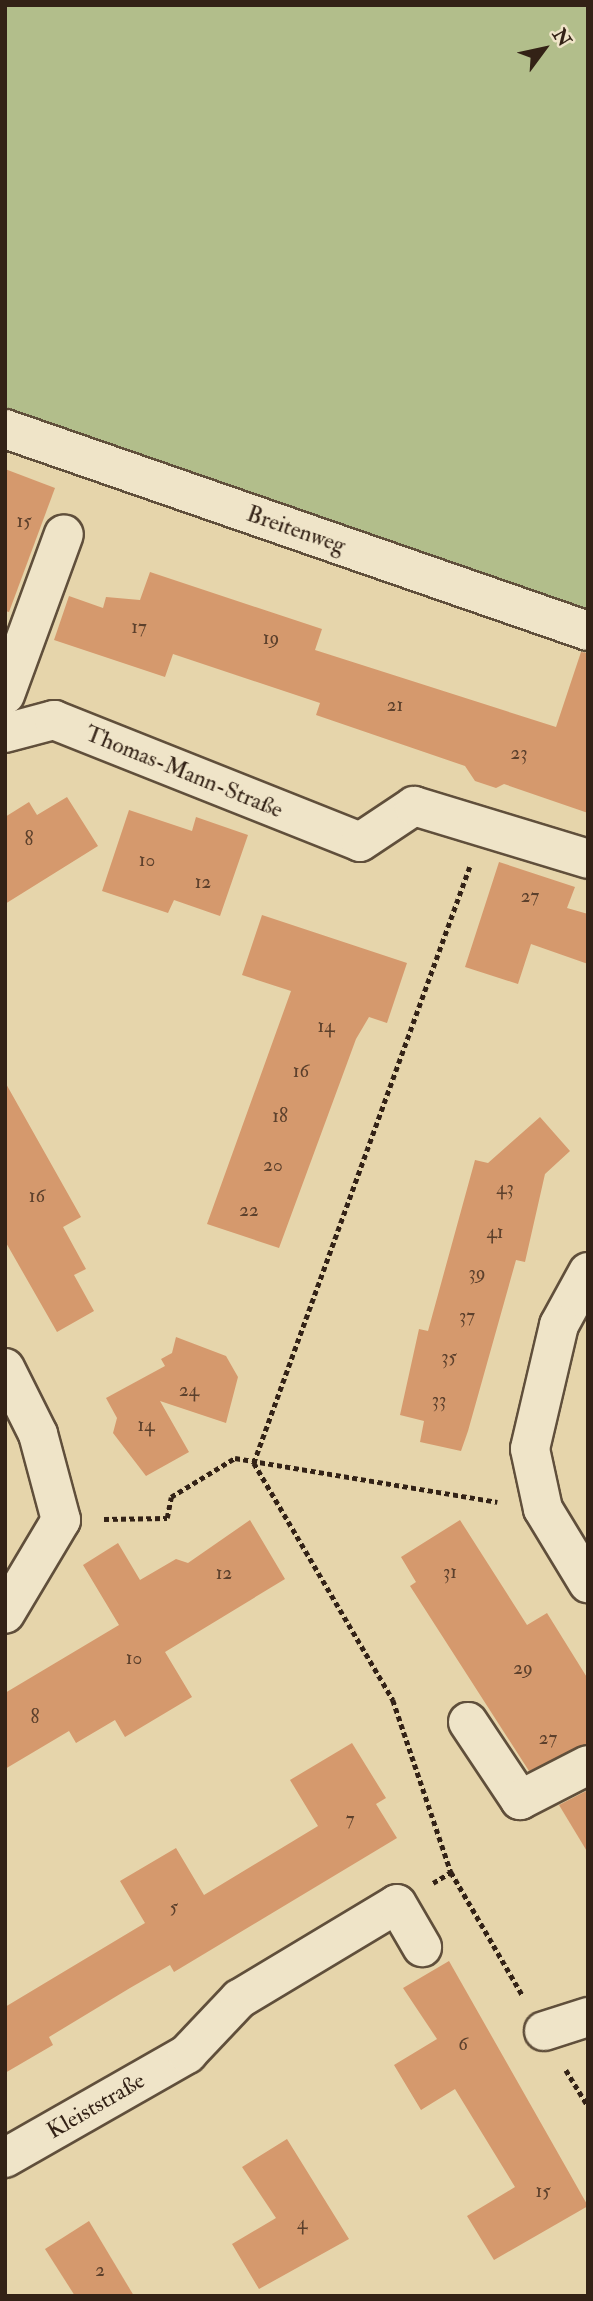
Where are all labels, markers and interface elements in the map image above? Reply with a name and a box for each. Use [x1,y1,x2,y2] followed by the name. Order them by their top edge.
[509,14,579,84] north arrow
[547,24,576,51] text: N
[243,500,349,560] street label: Breitenweg
[16,511,32,533] house number: 15
[131,617,147,639] house number: 17
[263,628,279,650] house number: 19
[387,695,403,717] house number: 21
[81,720,287,824] street label: Thomas-Mann-Straße
[511,743,527,765] house number: 23
[25,829,33,851] house number: 8
[139,850,155,872] house number: 10
[195,872,211,894] house number: 12
[521,886,539,908] house number: 27
[317,1016,335,1038] house number: 14
[293,1061,309,1083] house number: 16
[272,1106,288,1128] house number: 18
[263,1155,283,1177] house number: 20
[496,1178,514,1200] house number: 43
[29,1186,45,1208] house number: 16
[239,1200,259,1222] house number: 22
[486,1222,504,1244] house number: 41
[468,1263,486,1285] house number: 39
[459,1306,475,1328] house number: 37
[441,1347,457,1369] house number: 35
[179,1380,199,1402] house number: 24
[432,1390,446,1412] house number: 33
[137,1415,155,1437] house number: 14
[443,1562,457,1584] house number: 31
[216,1563,232,1585] house number: 12
[126,1648,142,1670] house number: 10
[513,1658,533,1680] house number: 29
[31,1707,39,1729] house number: 8
[539,1728,557,1750] house number: 27
[346,1809,354,1831] house number: 7
[170,1897,178,1919] house number: 5
[458,2034,468,2056] house number: 6
[42,2067,150,2145] street label: Kleiststraße
[535,2181,551,2203] house number: 15
[297,2213,307,2235] house number: 4
[95,2260,105,2282] house number: 2

